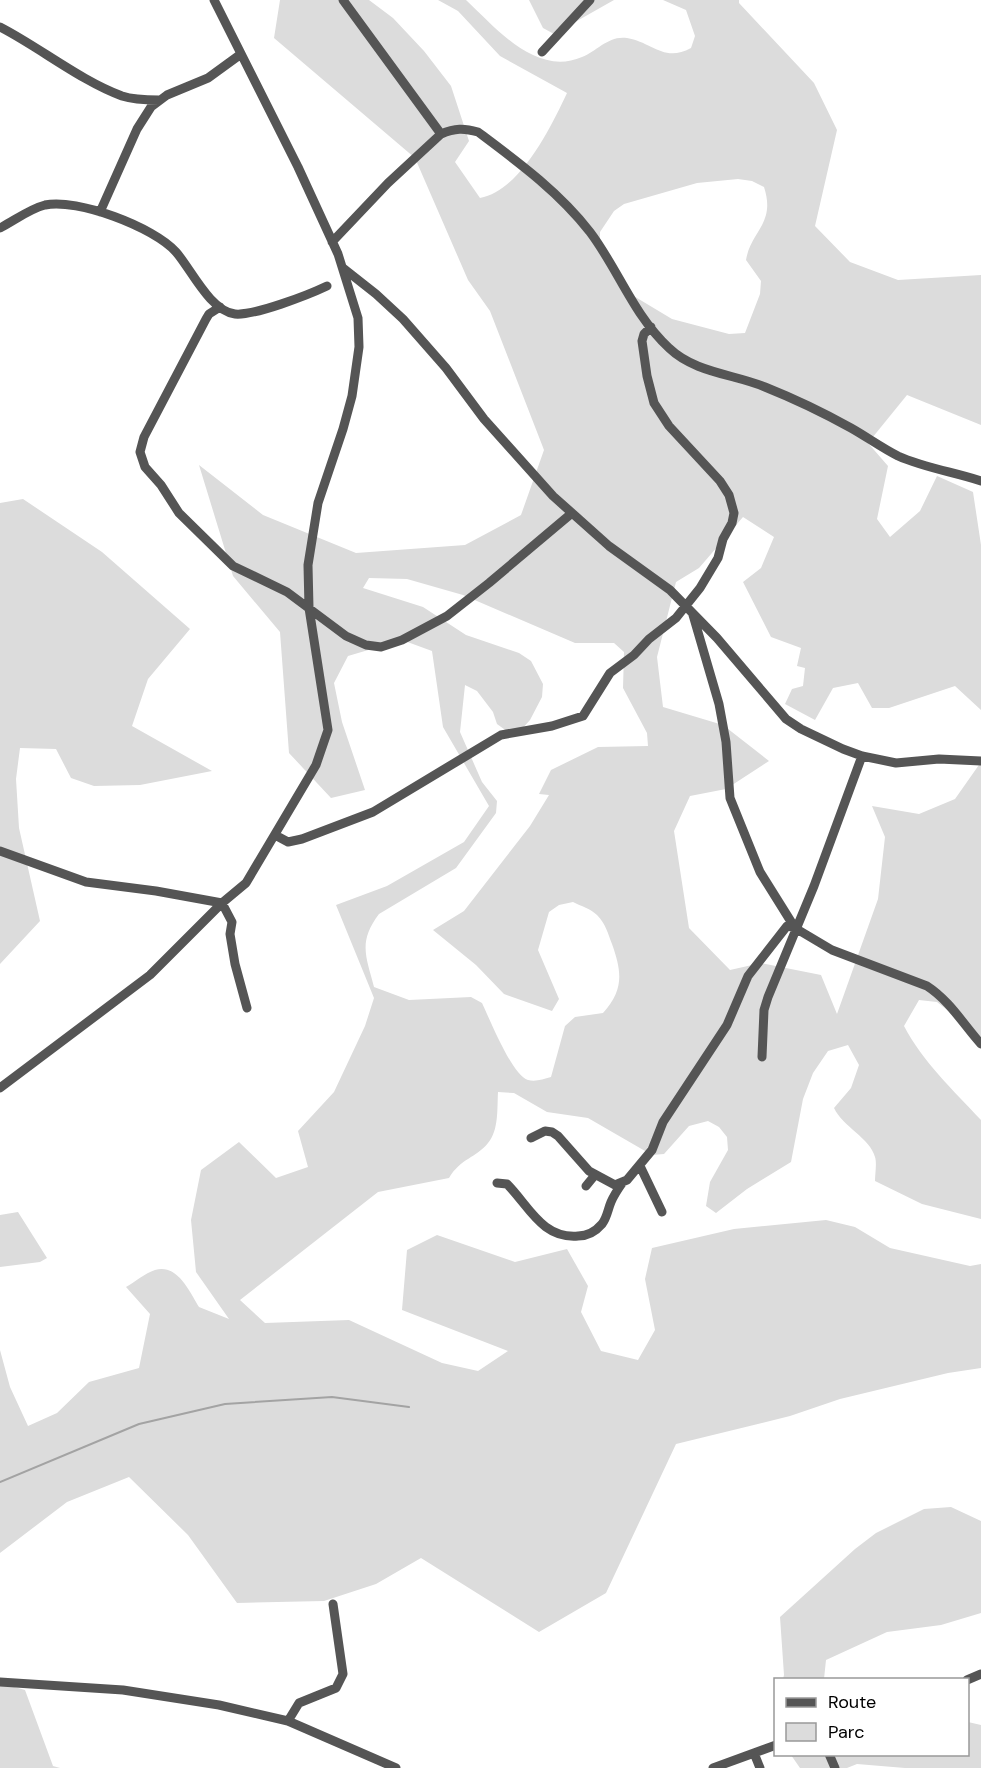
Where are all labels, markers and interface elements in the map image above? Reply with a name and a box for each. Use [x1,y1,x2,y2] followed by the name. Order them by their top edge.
[774,1678,969,1756] legend
[828,1690,876,1714] text: Route
[828,1720,864,1744] text: Parc

